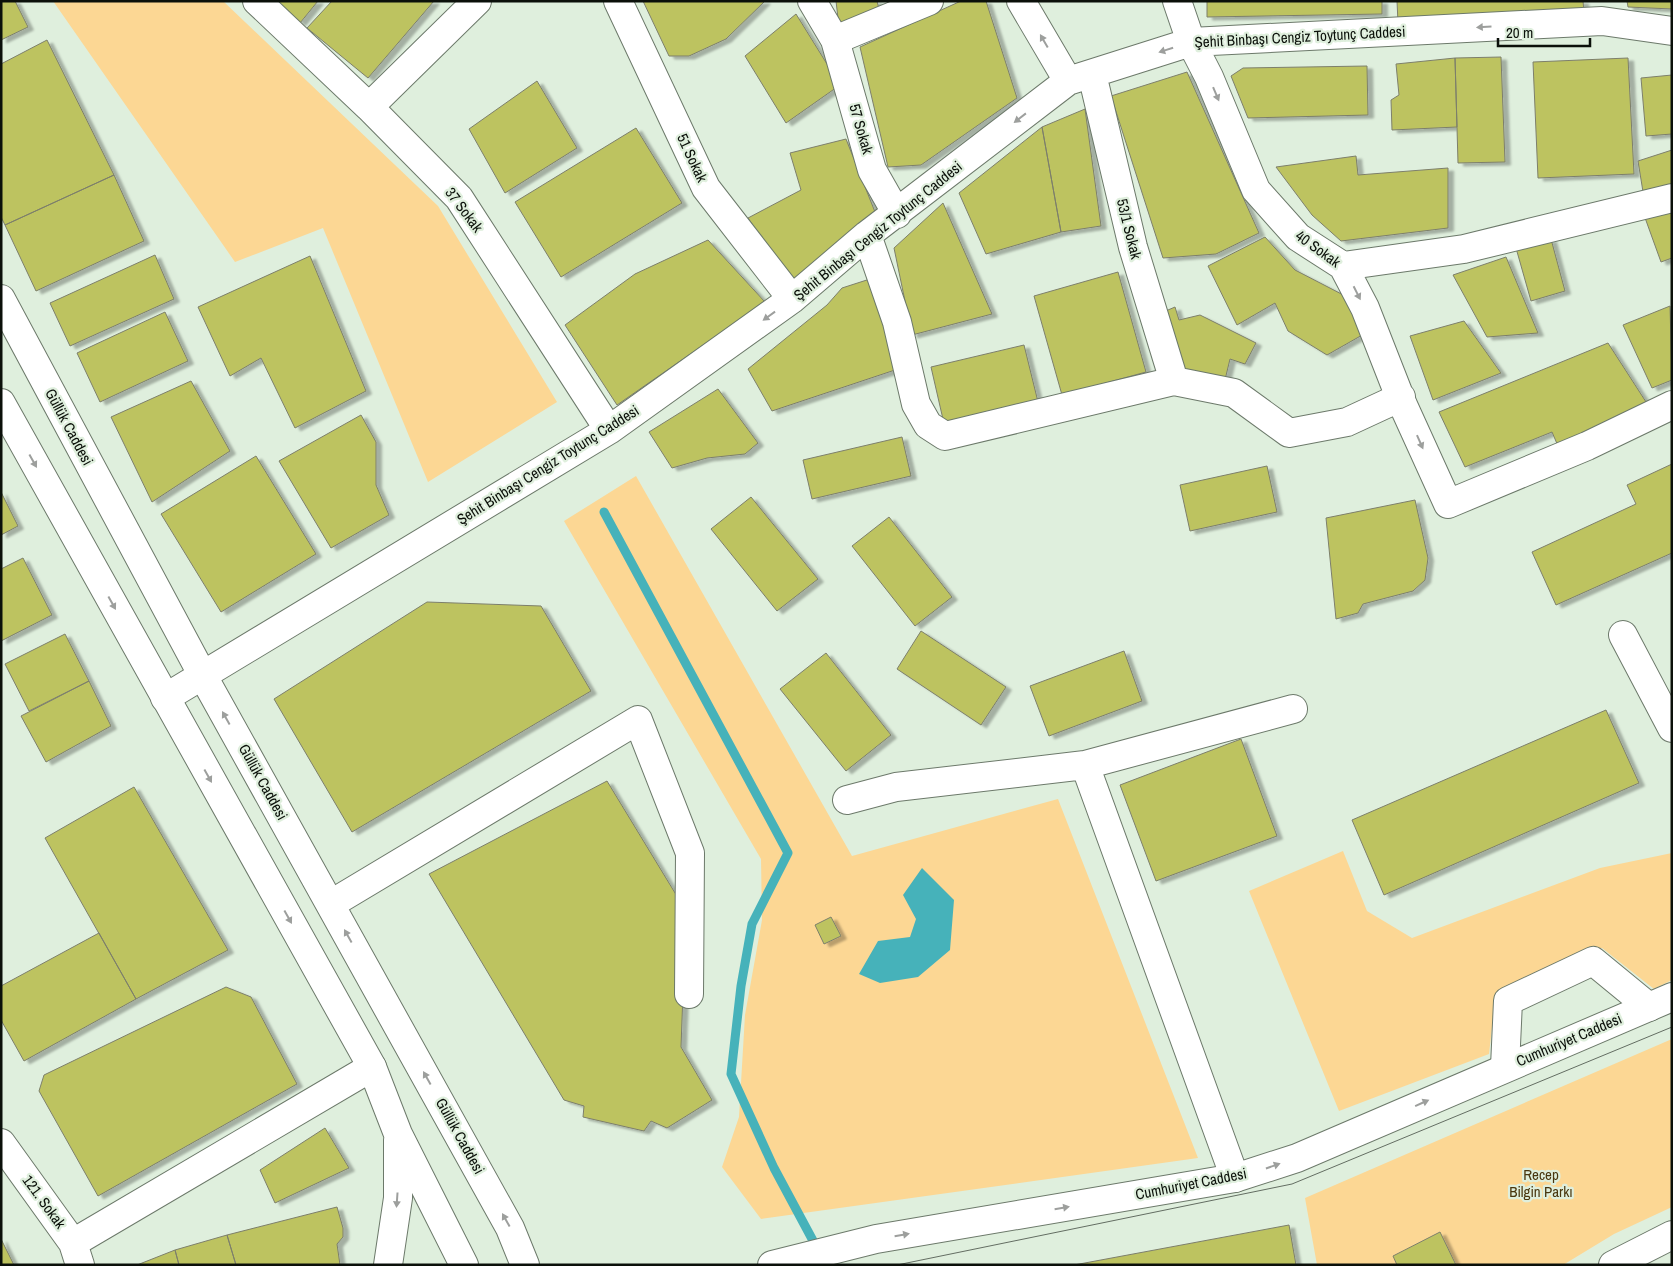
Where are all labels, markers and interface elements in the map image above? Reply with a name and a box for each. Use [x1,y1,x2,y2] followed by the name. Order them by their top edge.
[1498,15,1590,47] scale bar
[1194,20,1406,53] street label: Şehit Binbaşı Cengiz Toytunç Caddesi
[1506,22,1533,43] text: 20 m
[1476,23,1492,31] one-way arrow
[1040,35,1049,48] one-way arrow
[1158,47,1173,54] one-way arrow
[1213,87,1221,102] one-way arrow
[844,101,879,157] street label: 57 Sokak
[1014,113,1027,123] one-way arrow
[672,130,713,186] street label: 51 Sokak
[789,156,966,305] street label: Şehit Binbaşı Cengiz Toytunç Caddesi
[441,183,489,237] street label: 37 Sokak
[1112,196,1147,262] street label: 53/1 Sokak
[1291,225,1346,273] street label: 40 Sokak
[1353,285,1361,300] one-way arrow
[762,311,776,321] one-way arrow
[40,385,98,469] street label: Güllük Caddesi
[453,400,643,529] street label: Şehit Binbaşı Cengiz Toytunç Caddesi
[1416,435,1424,449] one-way arrow
[29,454,37,469] one-way arrow
[108,596,116,610] one-way arrow
[222,711,231,724] one-way arrow
[234,740,293,824] street label: Güllük Caddesi
[204,769,213,782] one-way arrow
[283,911,292,924] one-way arrow
[344,929,353,942] one-way arrow
[1513,1008,1625,1071] street label: Cumhuriyet Caddesi
[423,1071,431,1085] one-way arrow
[431,1094,490,1178] street label: Güllük Caddesi
[1415,1099,1429,1107] one-way arrow
[1134,1162,1248,1205] street label: Cumhuriyet Caddesi
[1265,1162,1280,1169] one-way arrow
[1509,1164,1573,1202] park label: Recep Bilgin Parkı
[18,1171,71,1233] street label: 121. Sokak
[393,1192,401,1208] one-way arrow
[1055,1203,1071,1211] one-way arrow
[502,1213,510,1228] one-way arrow
[894,1230,910,1238] one-way arrow

